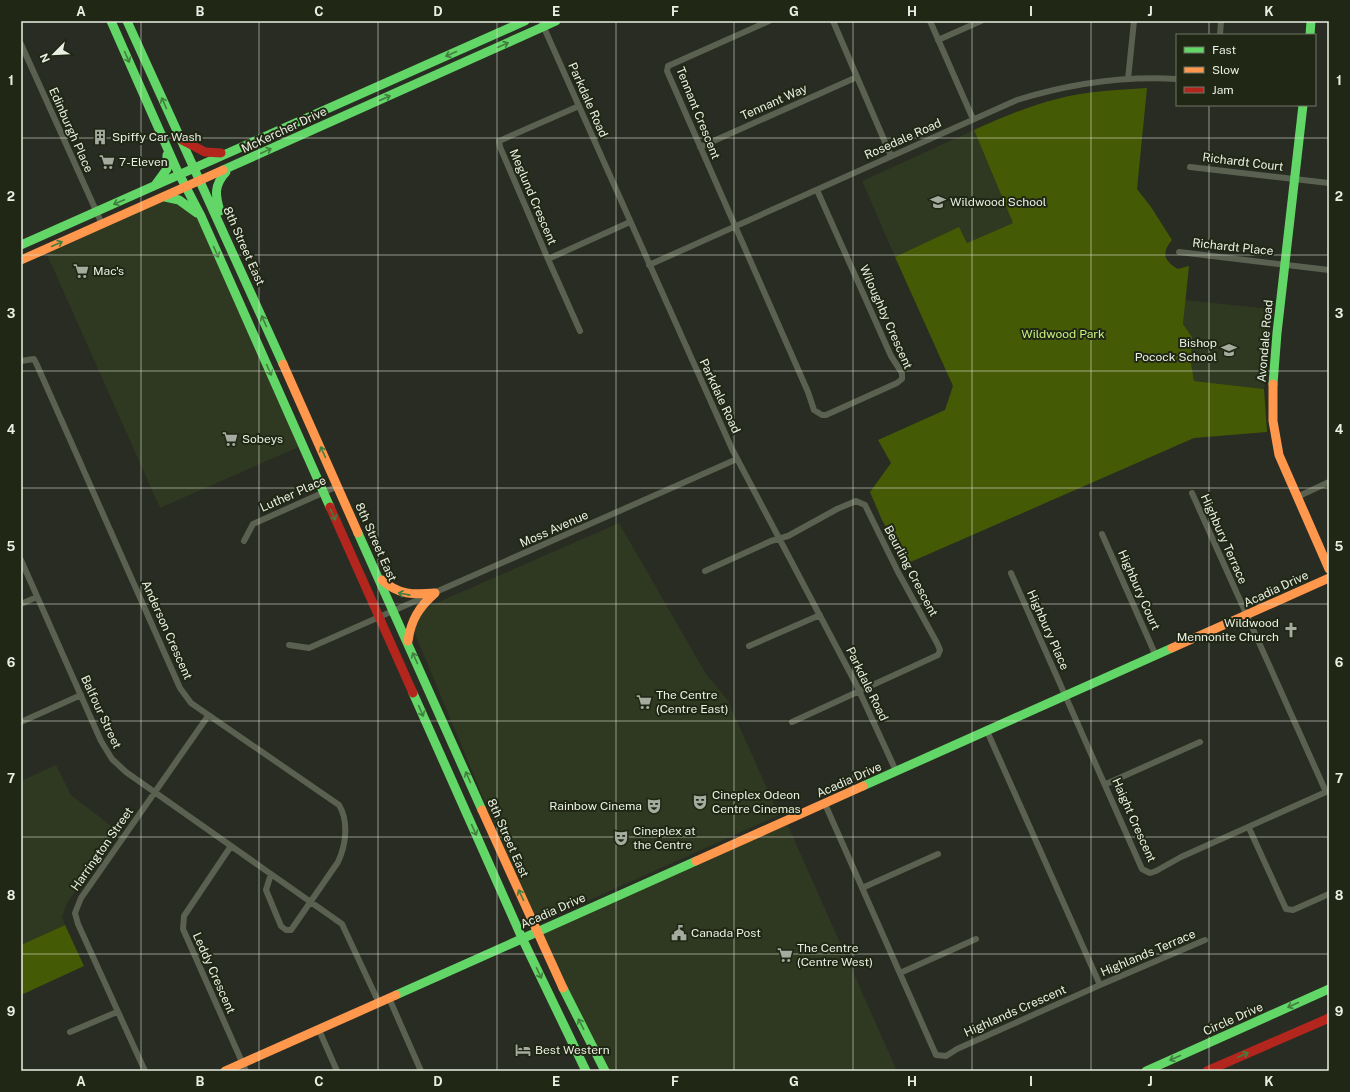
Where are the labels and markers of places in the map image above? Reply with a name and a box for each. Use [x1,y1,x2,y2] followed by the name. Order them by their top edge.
[91,128,109,146] building icon: Spiffy Car Wash
[112,130,201,144] place label: Spiffy Car Wash
[98,153,116,171] supermarket icon: 7-Eleven
[119,155,168,169] place label: 7-Eleven
[929,193,947,211] school or university icon: Wildwood School
[950,195,1047,209] place label: Wildwood School
[72,262,90,280] supermarket icon: Mac's
[93,264,124,278] place label: Mac's
[1135,336,1217,364] place label: Bishop Pocock School
[1220,341,1238,359] school or university icon: Bishop Pocock School
[221,430,239,448] supermarket icon: Sobeys
[242,432,283,446] place label: Sobeys
[1177,616,1279,644] place label: Wildwood Mennonite Church
[1282,621,1300,639] church icon: Wildwood Mennonite Church
[656,688,729,716] place label: The Centre (Centre East)
[635,693,653,711] supermarket icon: The Centre (Centre East)
[712,788,801,816] place label: Cineplex Odeon Centre Cinemas
[691,793,709,811] theatre icon: Cineplex Odeon Centre Cinemas
[645,797,663,815] theatre icon: Rainbow Cinema
[549,799,642,813] place label: Rainbow Cinema
[633,824,696,852] place label: Cineplex at the Centre
[612,829,630,847] theatre icon: Cineplex at the Centre
[670,924,688,942] public building icon: Canada Post
[691,926,761,940] place label: Canada Post
[797,941,873,969] place label: The Centre (Centre West)
[776,946,794,964] supermarket icon: The Centre (Centre West)
[514,1041,532,1059] hotel icon: Best Western
[535,1043,610,1057] place label: Best Western

